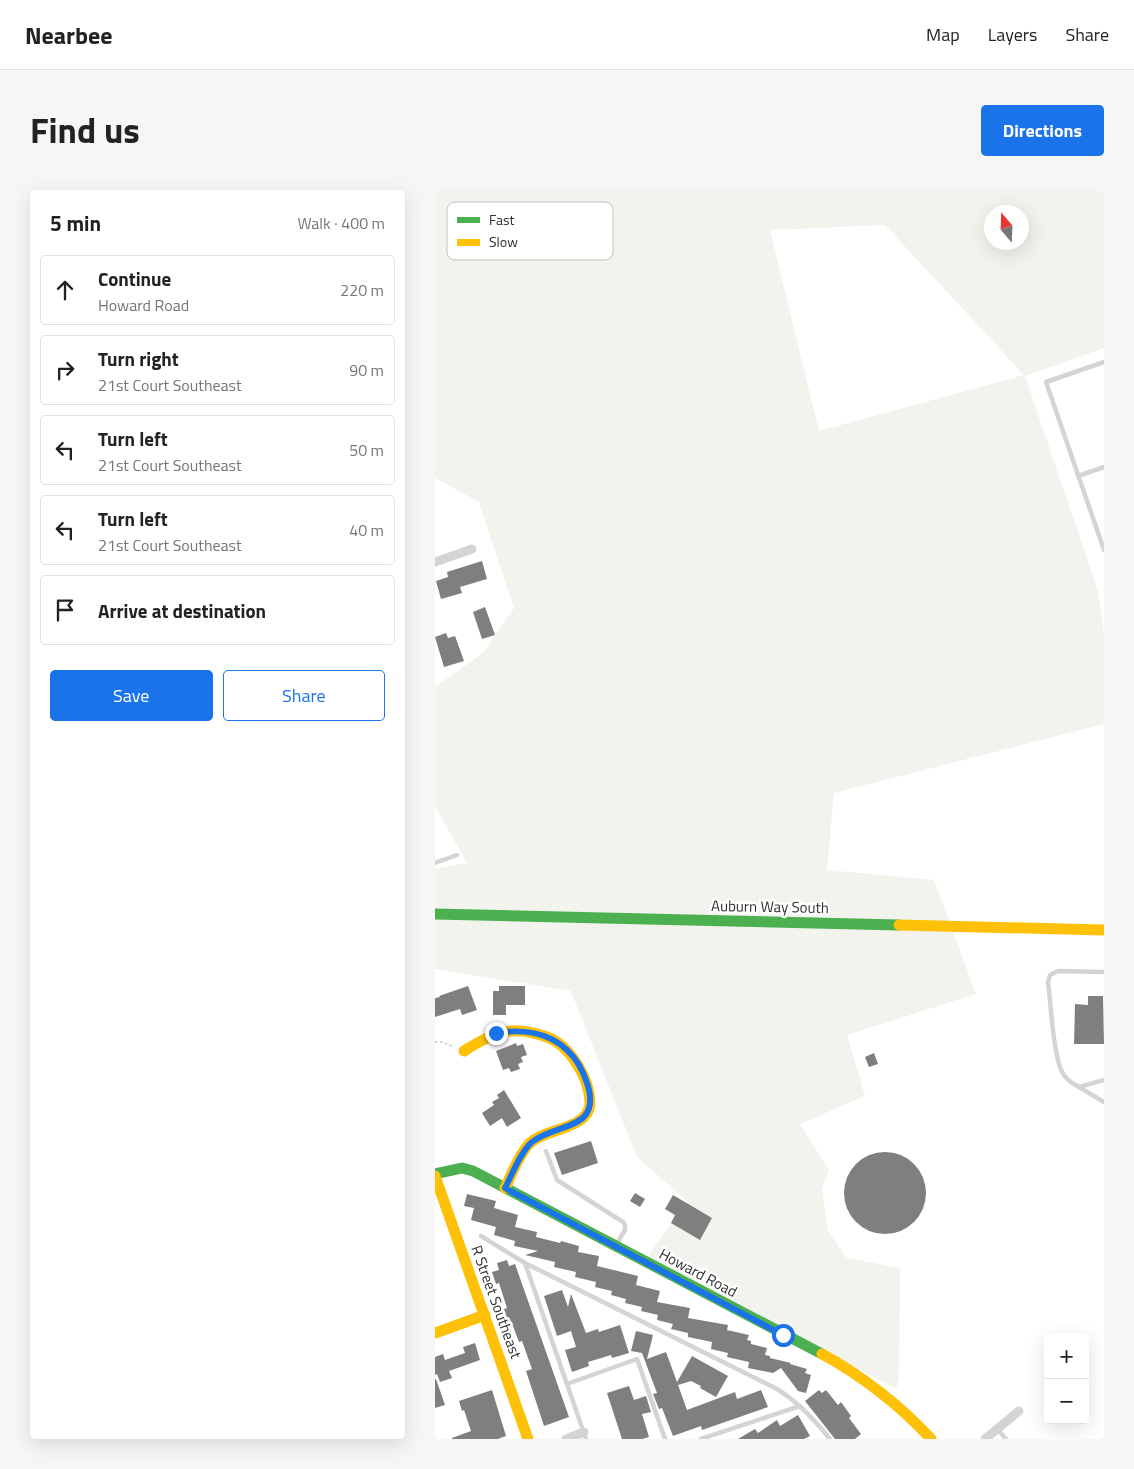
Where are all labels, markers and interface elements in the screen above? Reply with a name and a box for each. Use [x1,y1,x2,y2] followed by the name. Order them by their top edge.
[25,17,112,53] text: Nearbee
[926,21,960,48] text: Map
[988,21,1037,48] text: Layers
[1065,21,1109,48] text: Share
[30,103,140,157] text: Find us
[981,105,1104,156] button: Directions
[447,202,613,260] legend
[984,205,1029,250] north arrow
[50,207,101,239] text: 5 min
[489,209,514,230] text: Fast
[297,211,385,235] text: Walk · 400 m
[489,231,518,252] text: Slow
[98,264,171,293] text: Continue
[51,276,79,304] icon: ahead
[340,278,384,302] text: 220 m
[98,293,189,317] text: Howard Road
[98,344,179,373] text: Turn right
[51,356,79,384] icon: right
[349,358,384,382] text: 90 m
[98,373,242,397] text: 21st Court Southeast
[98,424,168,453] text: Turn left
[51,436,79,464] icon: left
[349,438,384,462] text: 50 m
[98,453,242,477] text: 21st Court Southeast
[98,504,168,533] text: Turn left
[51,516,79,544] icon: left
[349,518,384,542] text: 40 m
[98,533,242,557] text: 21st Court Southeast
[51,596,79,624] icon: arrive
[98,596,266,625] text: Arrive at destination
[50,670,213,721] button: Save
[223,670,385,721] button: Share
[711,894,829,919] street label: Auburn Way South
[485,1022,508,1045] route end
[465,1242,528,1362] street label: R Street Southeast
[655,1242,741,1303] street label: Howard Road
[772,1324,795,1347] route start
[1044,1334,1089,1424] map controls
[1044,1334,1089,1379] button: +
[1044,1379,1089,1424] button: −

